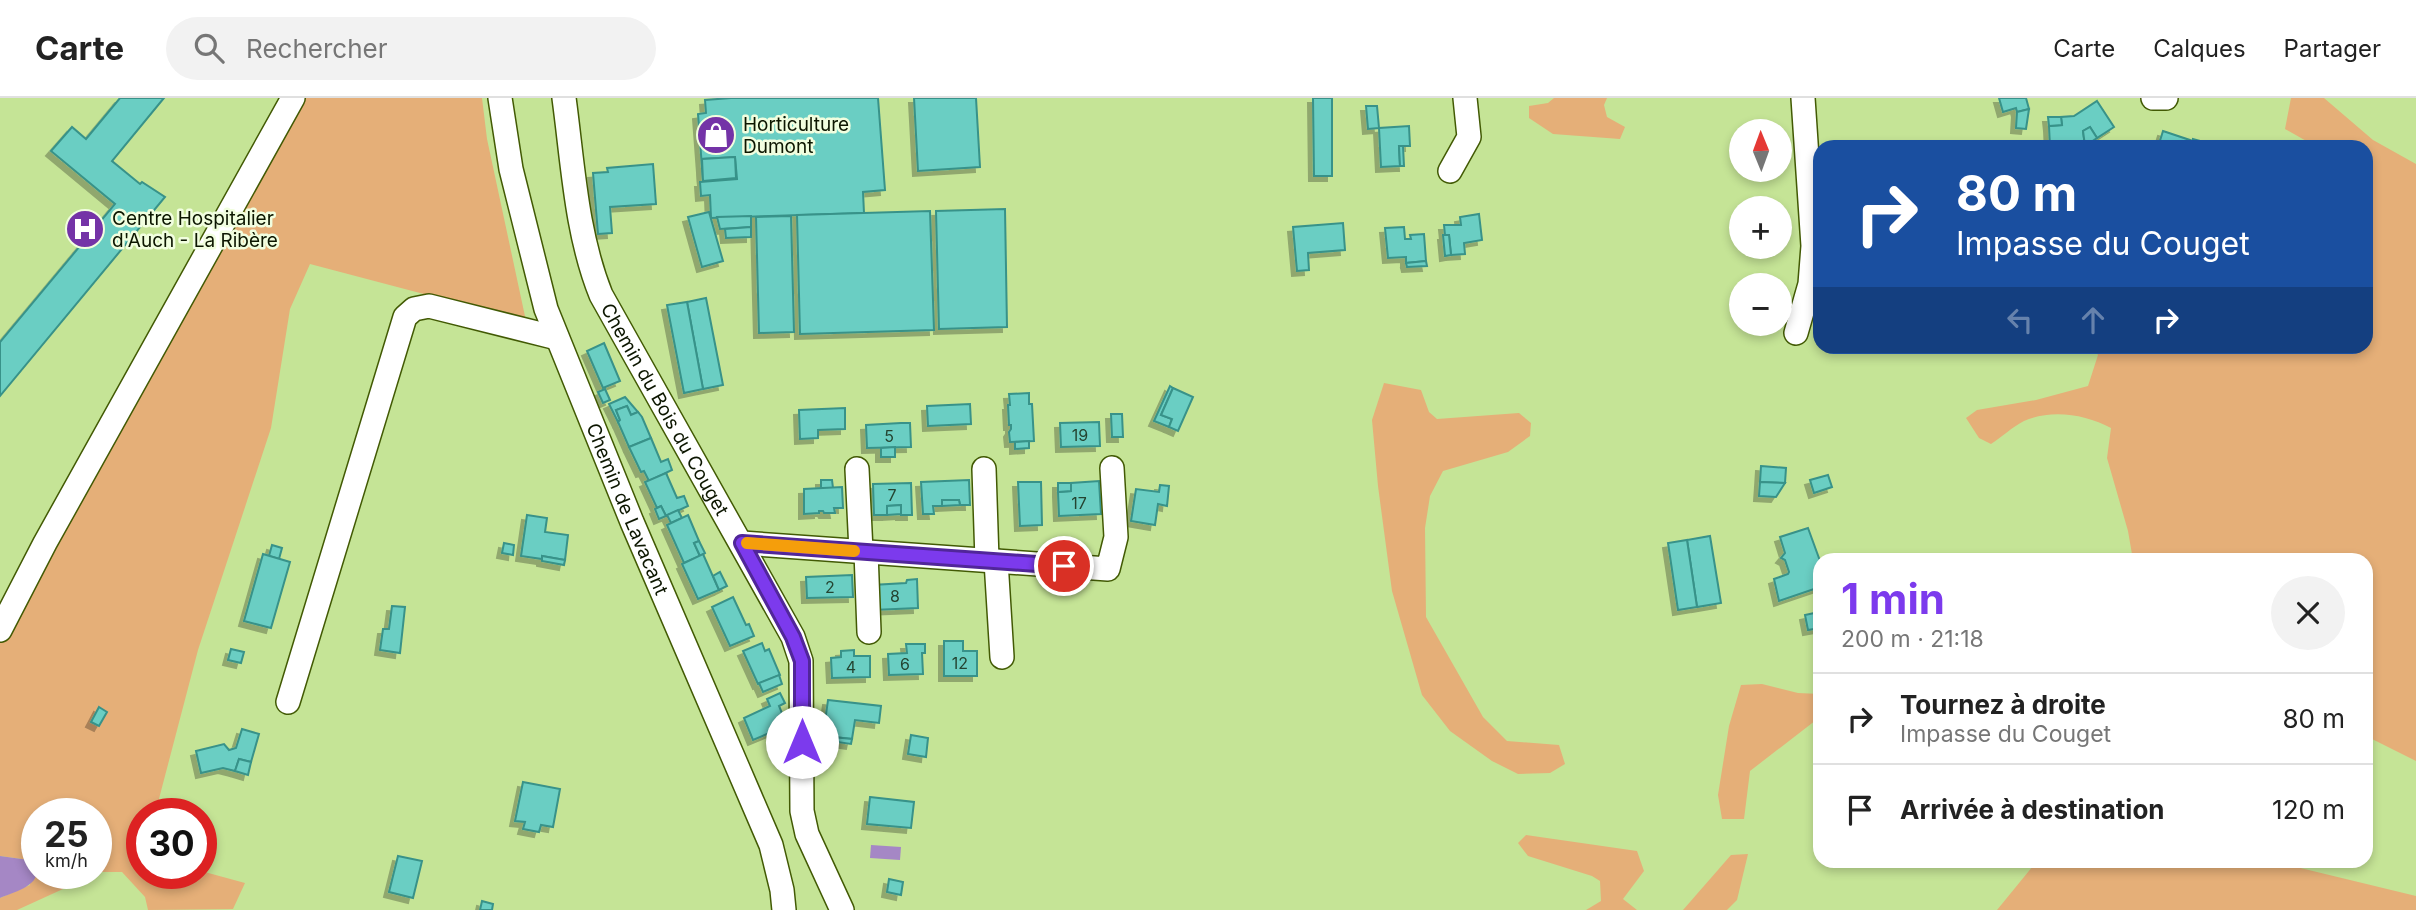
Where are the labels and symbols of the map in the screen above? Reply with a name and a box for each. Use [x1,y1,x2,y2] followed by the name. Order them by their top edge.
[743,113,849,158] place label: Horticulture Dumont
[695,114,737,156] shop icon: Horticulture Dumont
[1729,119,1792,182] north arrow
[112,207,278,252] place label: Centre Hospitalier d'Auch - La Ribère
[64,208,106,250] hospital icon: Centre Hospitalier d'Auch - La Ribère
[596,299,734,519] street label: Chemin du Bois du Couget
[582,420,673,598] street label: Chemin de Lavacant
[1072,425,1088,445] house number: 19
[884,426,894,446] house number: 5
[887,485,897,505] house number: 7
[1071,493,1087,513] house number: 17
[1034,536,1094,596] pin
[825,577,835,597] house number: 2
[890,586,900,606] house number: 8
[952,653,968,673] house number: 12
[900,654,910,674] house number: 6
[846,657,856,677] house number: 4
[765,705,839,779] position arrow
[126,798,217,889] speed limit sign: 30

